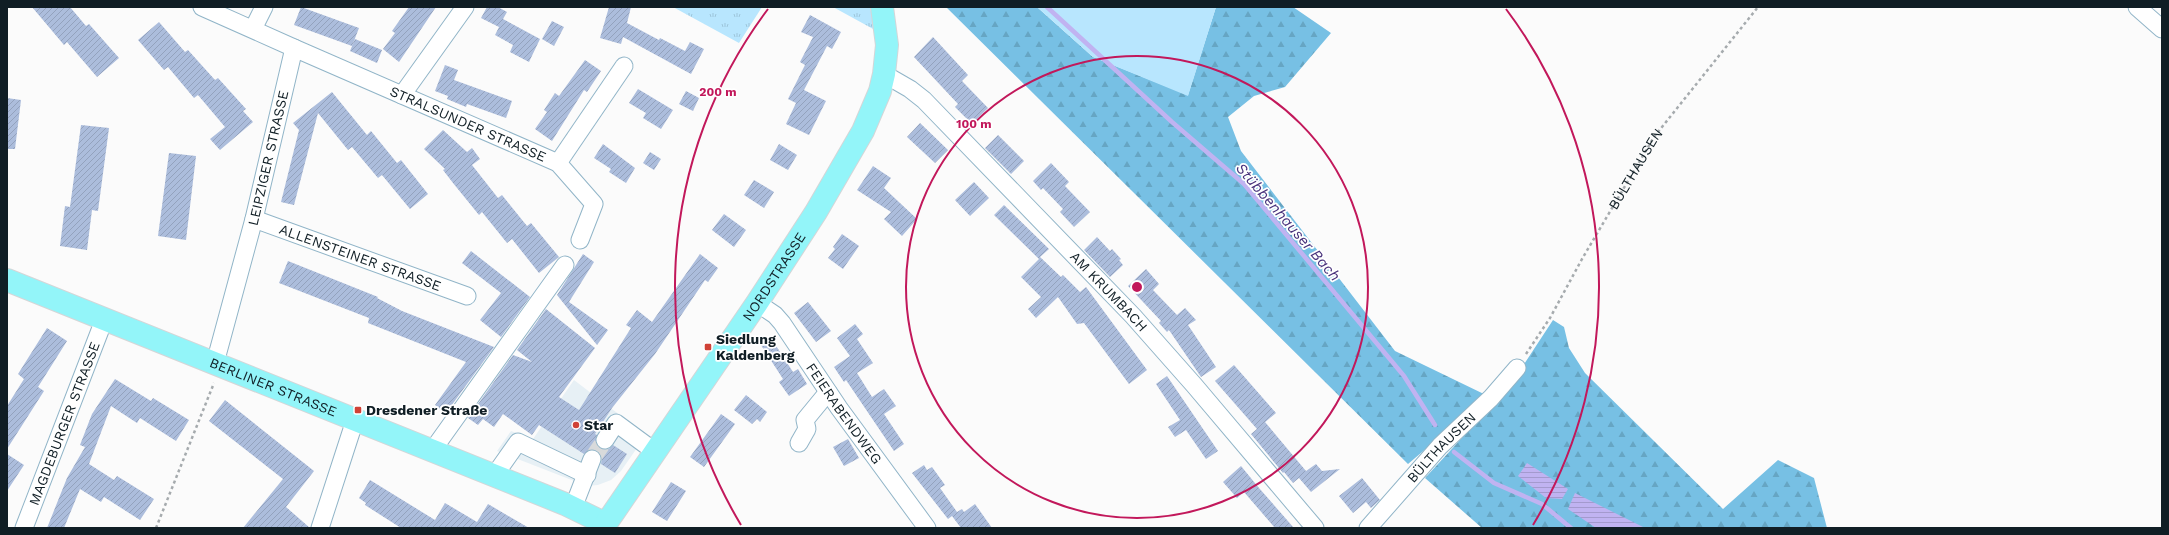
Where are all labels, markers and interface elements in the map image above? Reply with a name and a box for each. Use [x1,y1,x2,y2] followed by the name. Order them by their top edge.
[388,83,549,165] street label: STRALSUNDER STRASSE
[699,85,737,99] text: 200 m
[245,89,291,227] street label: LEIPZIGER STRASSE
[956,117,992,131] text: 100 m
[1605,125,1666,212] street label: BÜLTHAUSEN
[1232,159,1344,285] water label: Stübbenhauser Bach
[277,221,443,294] street label: ALLENSTEINER STRASSE
[739,229,809,324] street label: NORDSTRASSE
[1067,248,1151,335] street label: AM KRUMBACH
[1130,280,1144,294] centre of rings
[716,331,795,363] place label: Siedlung Kaldenberg
[26,339,103,508] street label: MAGDEBURGER STRASSE
[703,342,713,352] marker: Siedlung Kaldenberg
[207,354,339,420] street label: BERLINER STRASSE
[803,360,885,467] street label: FEIERABENDWEG
[366,402,487,418] place label: Dresdener Straße
[353,405,363,415] marker: Dresdener Straße
[1404,409,1479,486] street label: BÜLTHAUSEN
[584,417,613,433] place label: Star
[571,420,581,430] marker: Star

